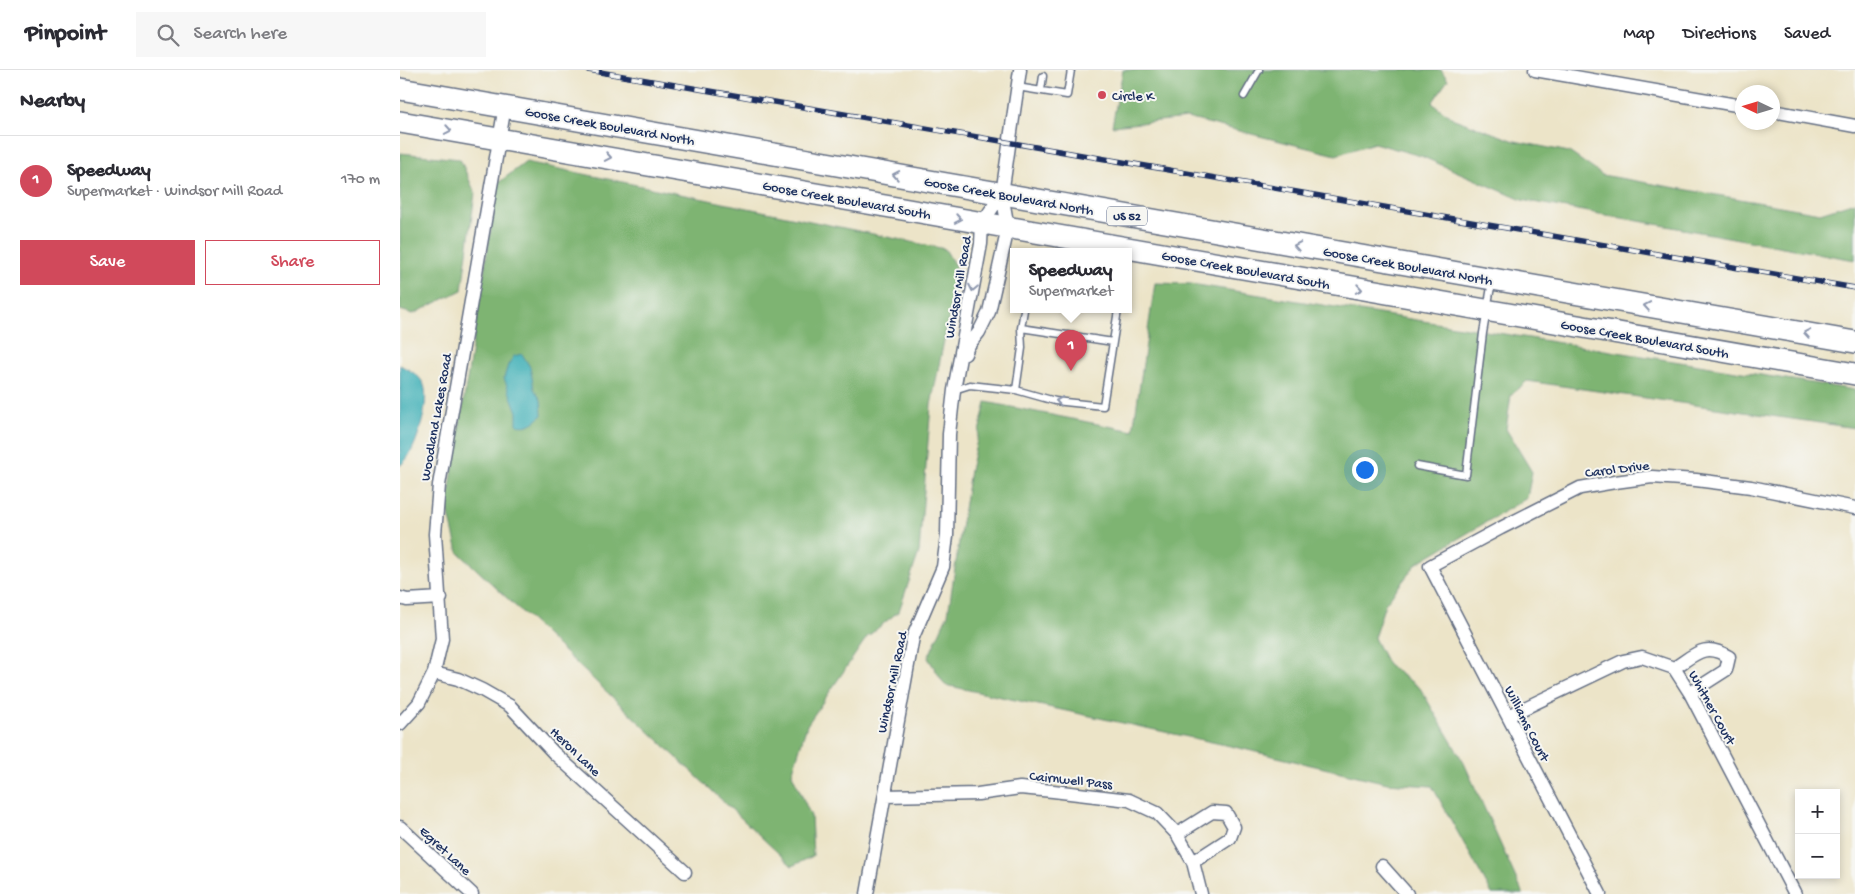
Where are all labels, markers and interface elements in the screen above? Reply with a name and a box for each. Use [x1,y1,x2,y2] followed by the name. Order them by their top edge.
[136,12,486,57] search box
[25,20,106,49] text: Pinpoint
[154,21,182,49] icon: search
[194,23,287,46] text: Search here
[1623,24,1655,45] text: Map
[1683,24,1756,45] text: Directions
[1784,24,1830,45] text: Saved
[1735,85,1780,130] north arrow
[1096,89,1108,101] marker: Circle K
[1112,89,1155,106] place label: Circle K
[20,90,85,115] text: Nearby
[523,104,696,151] street label: Goose Creek Boulevard North
[444,124,452,134] one-way arrow
[604,152,613,162] one-way arrow
[67,160,151,183] text: Speedway
[33,171,39,190] text: 1
[341,171,380,190] text: 170 m
[891,171,900,181] one-way arrow
[922,174,1095,221] street label: Goose Creek Boulevard North
[761,178,933,225] street label: Goose Creek Boulevard South
[67,183,282,202] text: Supermarket · Windsor Mill Road
[1107,206,1147,226] road number: US 52
[953,213,962,223] one-way arrow
[942,233,977,340] street label: Windsor Mill Road
[20,240,195,285] button: Save
[205,240,380,285] button: Share
[1293,241,1301,251] one-way arrow
[1321,244,1494,291] street label: Goose Creek Boulevard North
[1010,248,1132,313] popup
[1160,248,1332,295] street label: Goose Creek Boulevard South
[1029,260,1112,283] text: Speedway
[1029,283,1113,302] text: Supermarket
[968,284,979,293] one-way arrow
[1355,284,1364,294] one-way arrow
[1642,302,1651,312] one-way arrow
[1559,317,1731,364] street label: Goose Creek Boulevard South
[1803,329,1811,339] one-way arrow
[1055,330,1087,371] pin: 1
[418,351,457,482] street label: Woodland Lakes Road
[1055,397,1063,407] one-way arrow
[1352,457,1378,483] your location
[1584,458,1651,483] street label: Carol Drive
[874,628,913,735] street label: Windsor Mill Road
[1683,668,1739,749] street label: Whitner Court
[1499,684,1553,766] street label: Williams Court
[545,724,604,782] street label: Heron Lane
[1028,769,1114,794] street label: Cairnwell Pass
[1795,789,1840,879] map controls
[1795,789,1840,834] button: +
[415,824,474,881] street label: Egret Lane
[1795,834,1840,879] button: −

